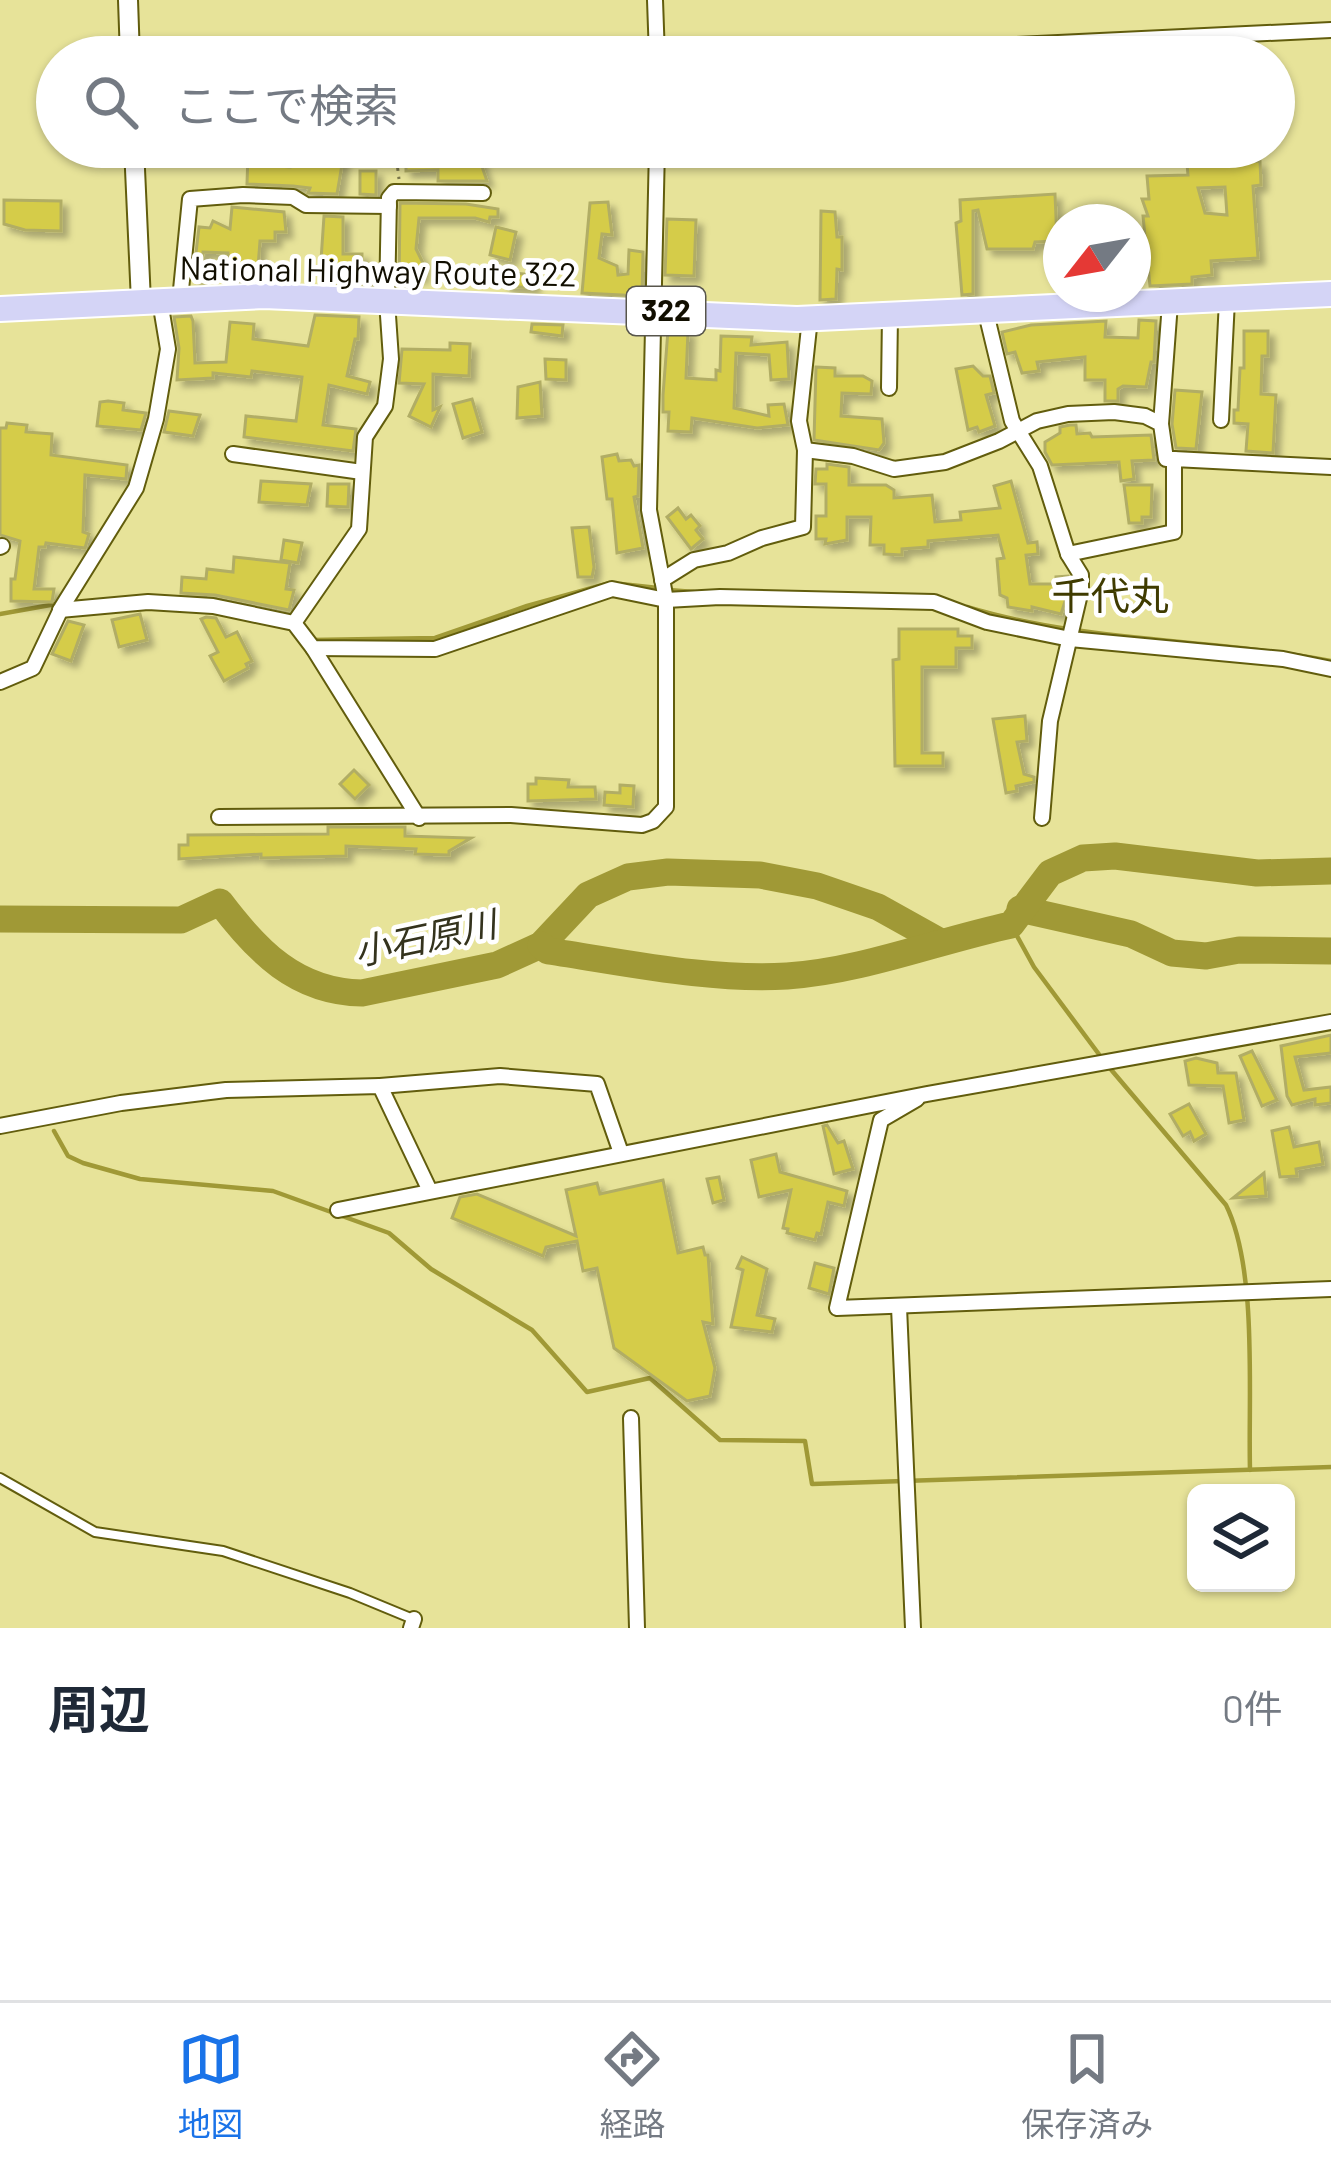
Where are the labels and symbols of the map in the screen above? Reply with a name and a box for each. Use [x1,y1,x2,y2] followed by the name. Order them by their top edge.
[1043,204,1151,312] north arrow
[179,247,577,293] street label: National Highway Route 322
[627,287,705,335] road number: 322
[1051,571,1169,618] district label: 千代丸
[350,900,503,973] water label: 小石原川

